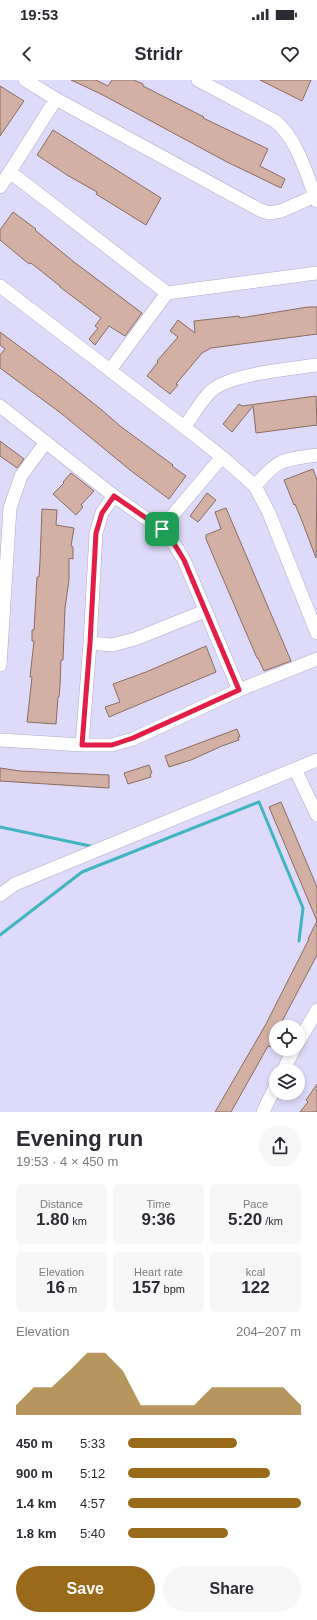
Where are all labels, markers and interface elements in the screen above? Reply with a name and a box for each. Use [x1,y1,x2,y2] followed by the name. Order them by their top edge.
[20,6,58,23] text: 19:53
[16,43,38,65] icon: back
[279,43,301,65] icon: heart
[134,44,183,64] text: Stridr
[145,512,179,546] pin
[151,518,173,540] icon: arrive
[269,1020,305,1100] map controls
[269,1020,305,1056] button: locate
[269,1064,305,1100] button: layers
[259,1125,301,1167] button: share
[16,1126,143,1151] text: Evening run
[16,1154,118,1169] text: 19:53 · 4 × 450 m
[40,1198,83,1210] text: Distance
[146,1198,171,1210] text: Time
[243,1198,268,1210] text: Pace
[36,1210,69,1229] text: 1.80
[141,1210,176,1229] text: 9:36
[228,1210,262,1229] text: 5:20
[69,1215,87,1227] text: km
[262,1215,283,1227] text: /km
[39,1266,84,1278] text: Elevation
[134,1266,183,1278] text: Heart rate
[246,1266,265,1278] text: kcal
[46,1278,65,1297] text: 16
[132,1278,160,1297] text: 157
[241,1278,270,1297] text: 122
[65,1283,77,1295] text: m
[160,1283,185,1295] text: bpm
[16,1324,69,1339] text: Elevation
[236,1324,301,1339] text: 204–207 m
[16,1436,53,1451] text: 450 m
[80,1436,105,1451] text: 5:33
[16,1466,53,1481] text: 900 m
[80,1466,105,1481] text: 5:12
[16,1496,56,1511] text: 1.4 km
[80,1496,105,1511] text: 4:57
[16,1526,56,1541] text: 1.8 km
[80,1526,105,1541] text: 5:40
[16,1566,155,1612] button: Save
[163,1566,301,1612] button: Share

